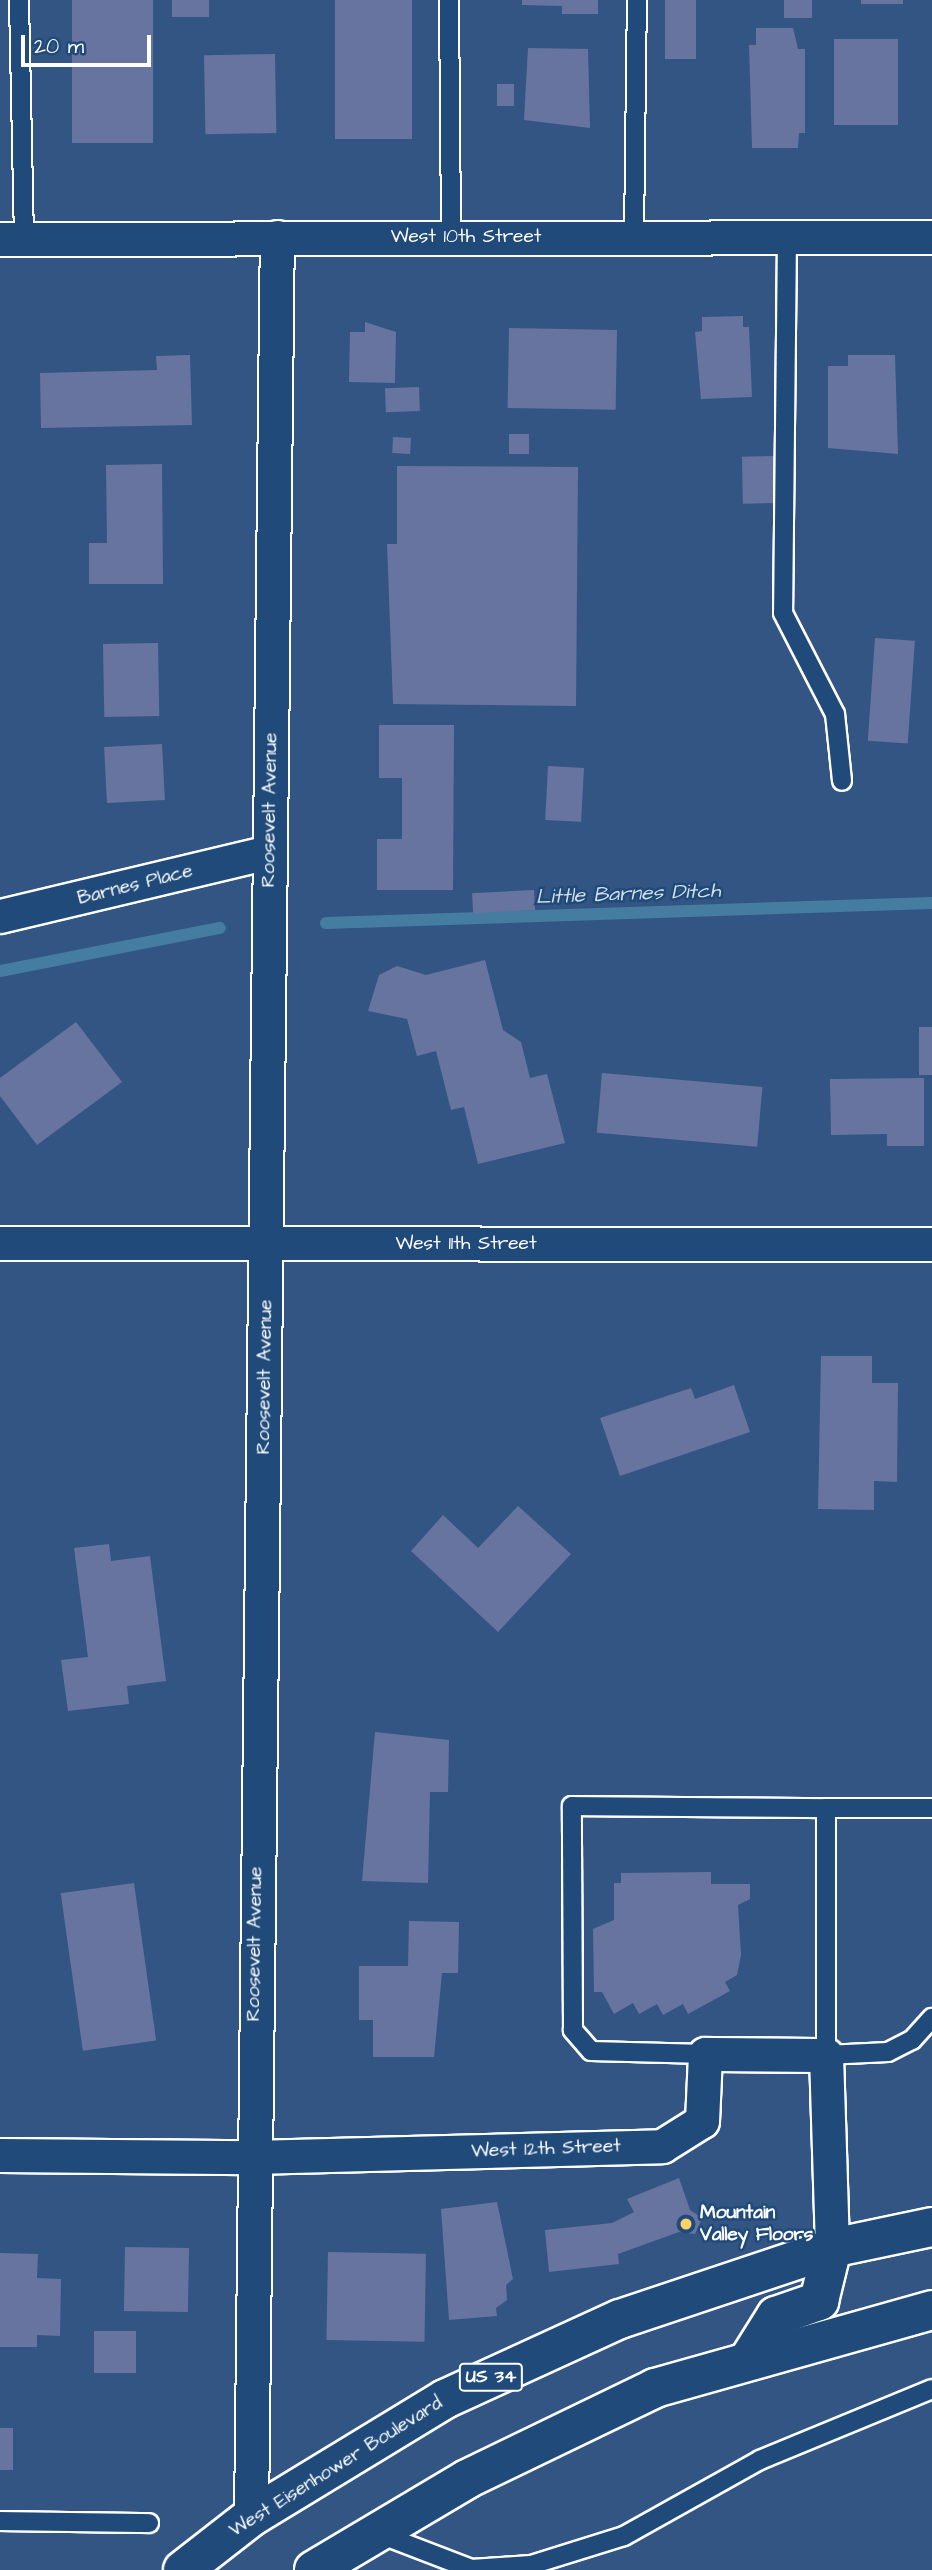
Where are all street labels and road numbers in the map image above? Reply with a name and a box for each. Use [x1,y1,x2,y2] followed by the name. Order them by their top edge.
[391,226,541,248] street label: West 10th Street
[257,732,283,888] street label: Roosevelt Avenue
[75,860,195,910] street label: Barnes Place
[395,1233,537,1255] street label: West 11th Street
[252,1299,278,1455] street label: Roosevelt Avenue
[242,1866,268,2022] street label: Roosevelt Avenue
[471,2135,621,2163] street label: West 12th Street
[458,2362,524,2392] road number: US 34
[225,2392,447,2542] street label: West Eisenhower Boulevard

